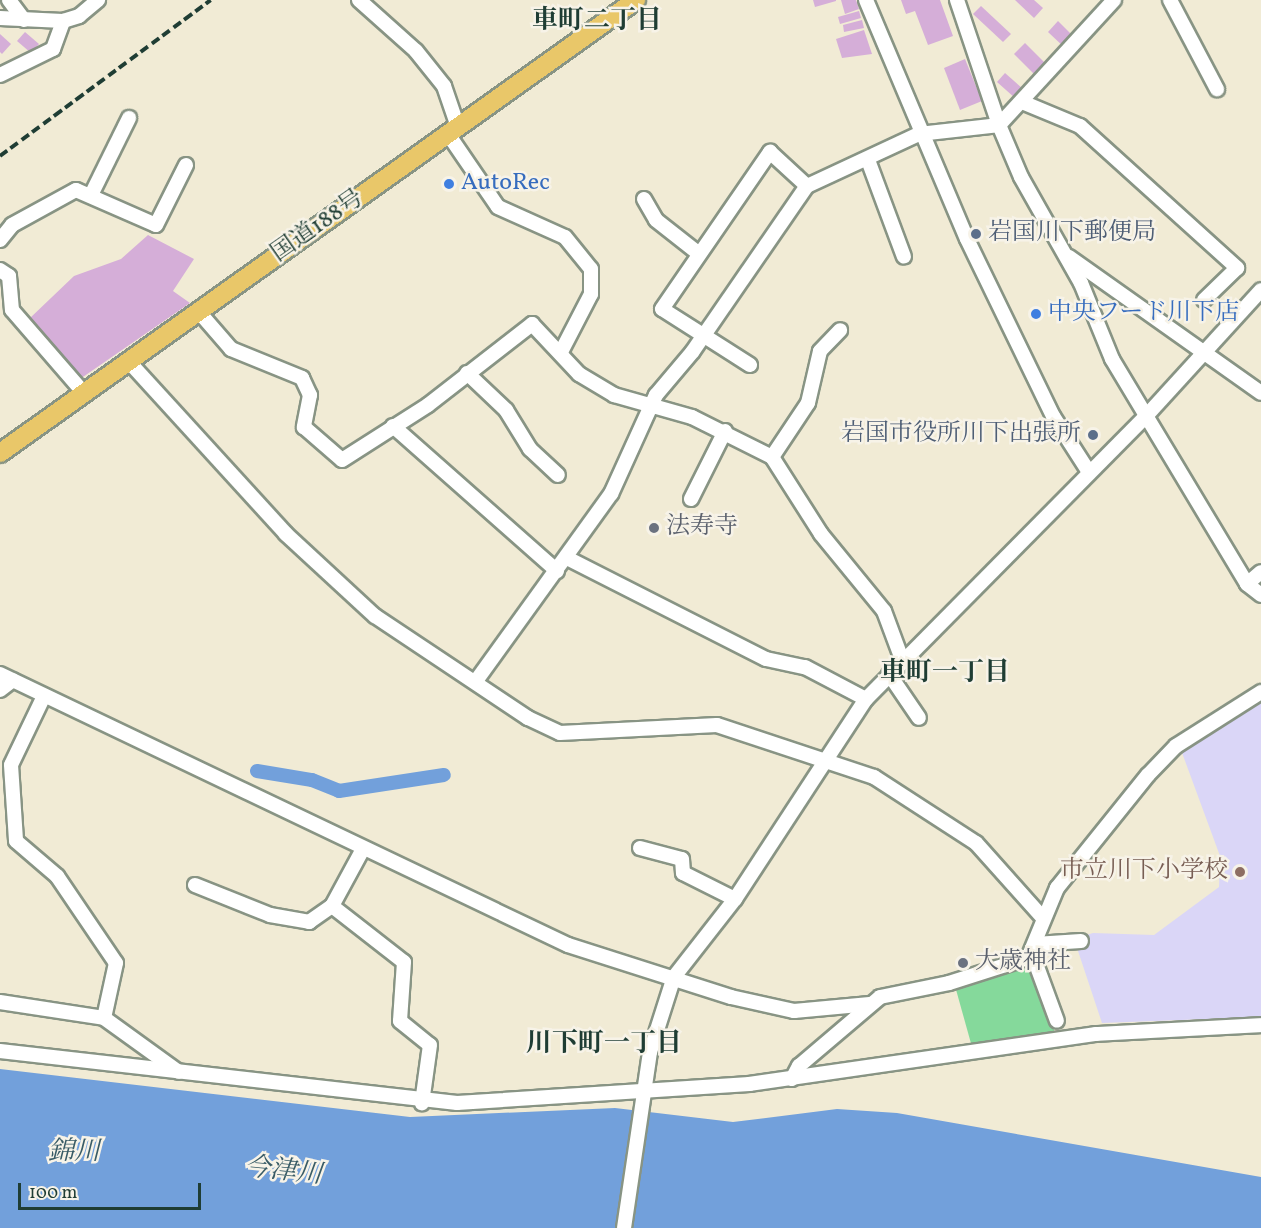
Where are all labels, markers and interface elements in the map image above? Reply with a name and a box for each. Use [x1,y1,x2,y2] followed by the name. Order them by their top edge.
[532,6,662,38] district label: 車町二丁目
[461,170,550,198] place label: AutoRec
[442,177,456,191] marker: AutoRec
[266,185,370,269] street label: 国道188号
[988,220,1156,248] place label: 岩国川下郵便局
[969,227,983,241] marker: 岩国川下郵便局
[1048,300,1239,328] place label: 中央フード川下店
[1029,307,1043,321] marker: 中央フード川下店
[841,421,1081,449] place label: 岩国市役所川下出張所
[1086,428,1100,442] marker: 岩国市役所川下出張所
[666,514,738,542] place label: 法寿寺
[647,521,661,535] marker: 法寿寺
[880,658,1010,690] district label: 車町一丁目
[1060,858,1228,886] place label: 市立川下小学校
[1233,865,1247,879] marker: 市立川下小学校
[975,949,1071,977] place label: 大歳神社
[956,956,970,970] marker: 大歳神社
[526,1029,682,1061] district label: 川下町一丁目
[48,1137,100,1169] water label: 錦川
[243,1152,323,1192] water label: 今津川
[21,1171,204,1209] scale bar
[29,1181,78,1206] text: 100 m

